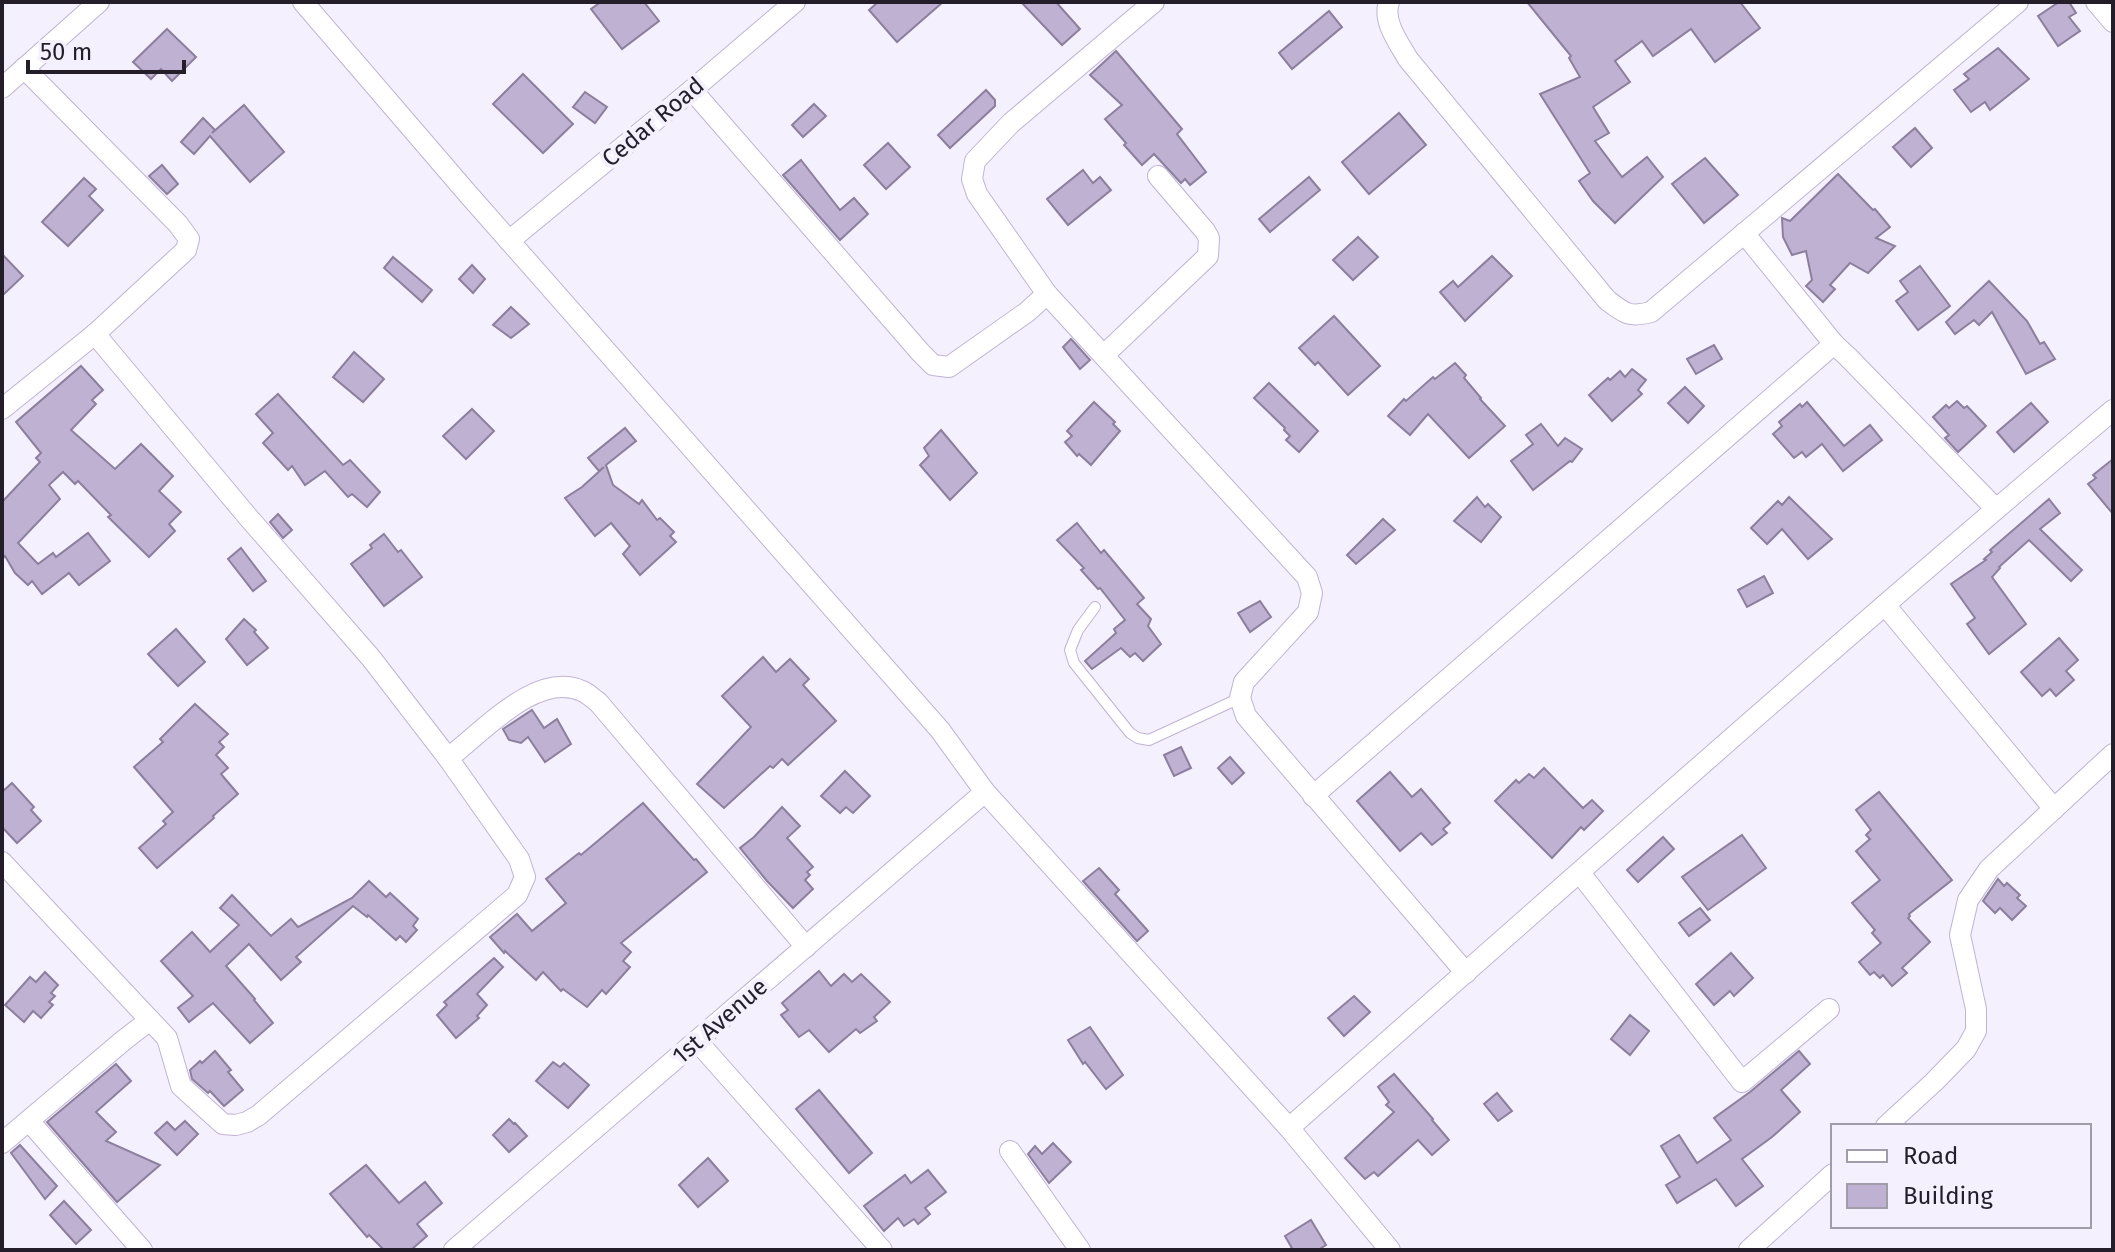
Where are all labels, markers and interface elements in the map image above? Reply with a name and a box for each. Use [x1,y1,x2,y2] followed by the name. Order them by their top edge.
[28,24,184,74] scale bar
[40,38,92,66] text: 50 m
[596,71,710,173] street label: Cedar Road
[667,972,773,1070] street label: 1st Avenue
[1831,1124,2091,1228] legend
[1903,1142,1958,1170] text: Road
[1903,1182,1993,1210] text: Building

